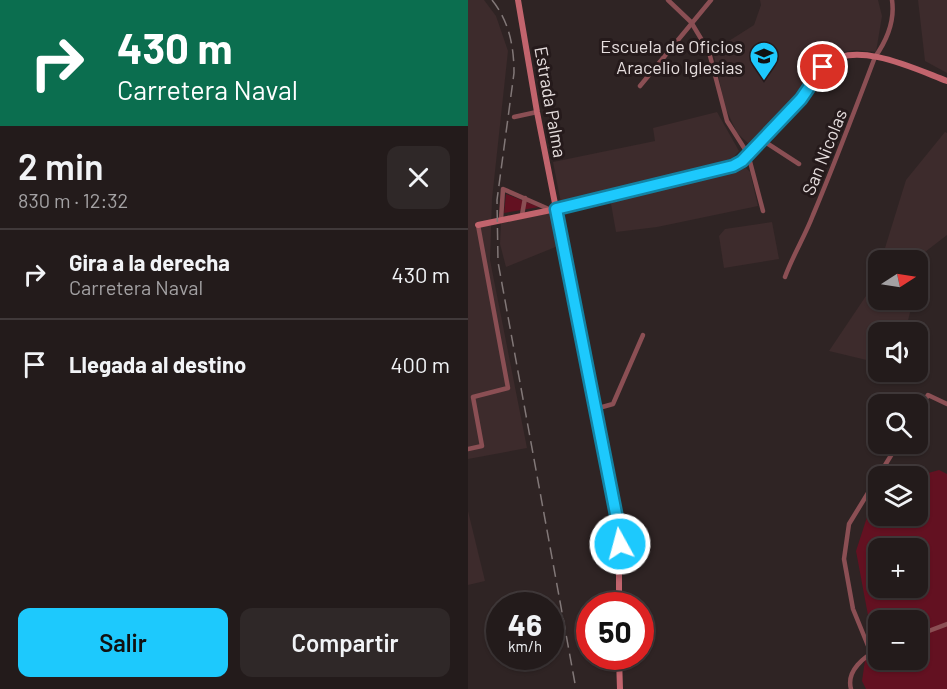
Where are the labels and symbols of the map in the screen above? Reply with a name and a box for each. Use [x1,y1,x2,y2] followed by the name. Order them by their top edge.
[600,35,743,78] place label: Escuela de Oficios Aracelio Iglesias
[748,40,780,82] school or university icon: Escuela de Oficios Aracelio Iglesias
[797,41,848,92] pin
[530,45,572,159] street label: Estrada Palma
[797,106,851,198] street label: San Nicolas
[868,250,928,310] north arrow
[588,512,652,576] position arrow
[576,592,654,670] speed limit sign: 50

